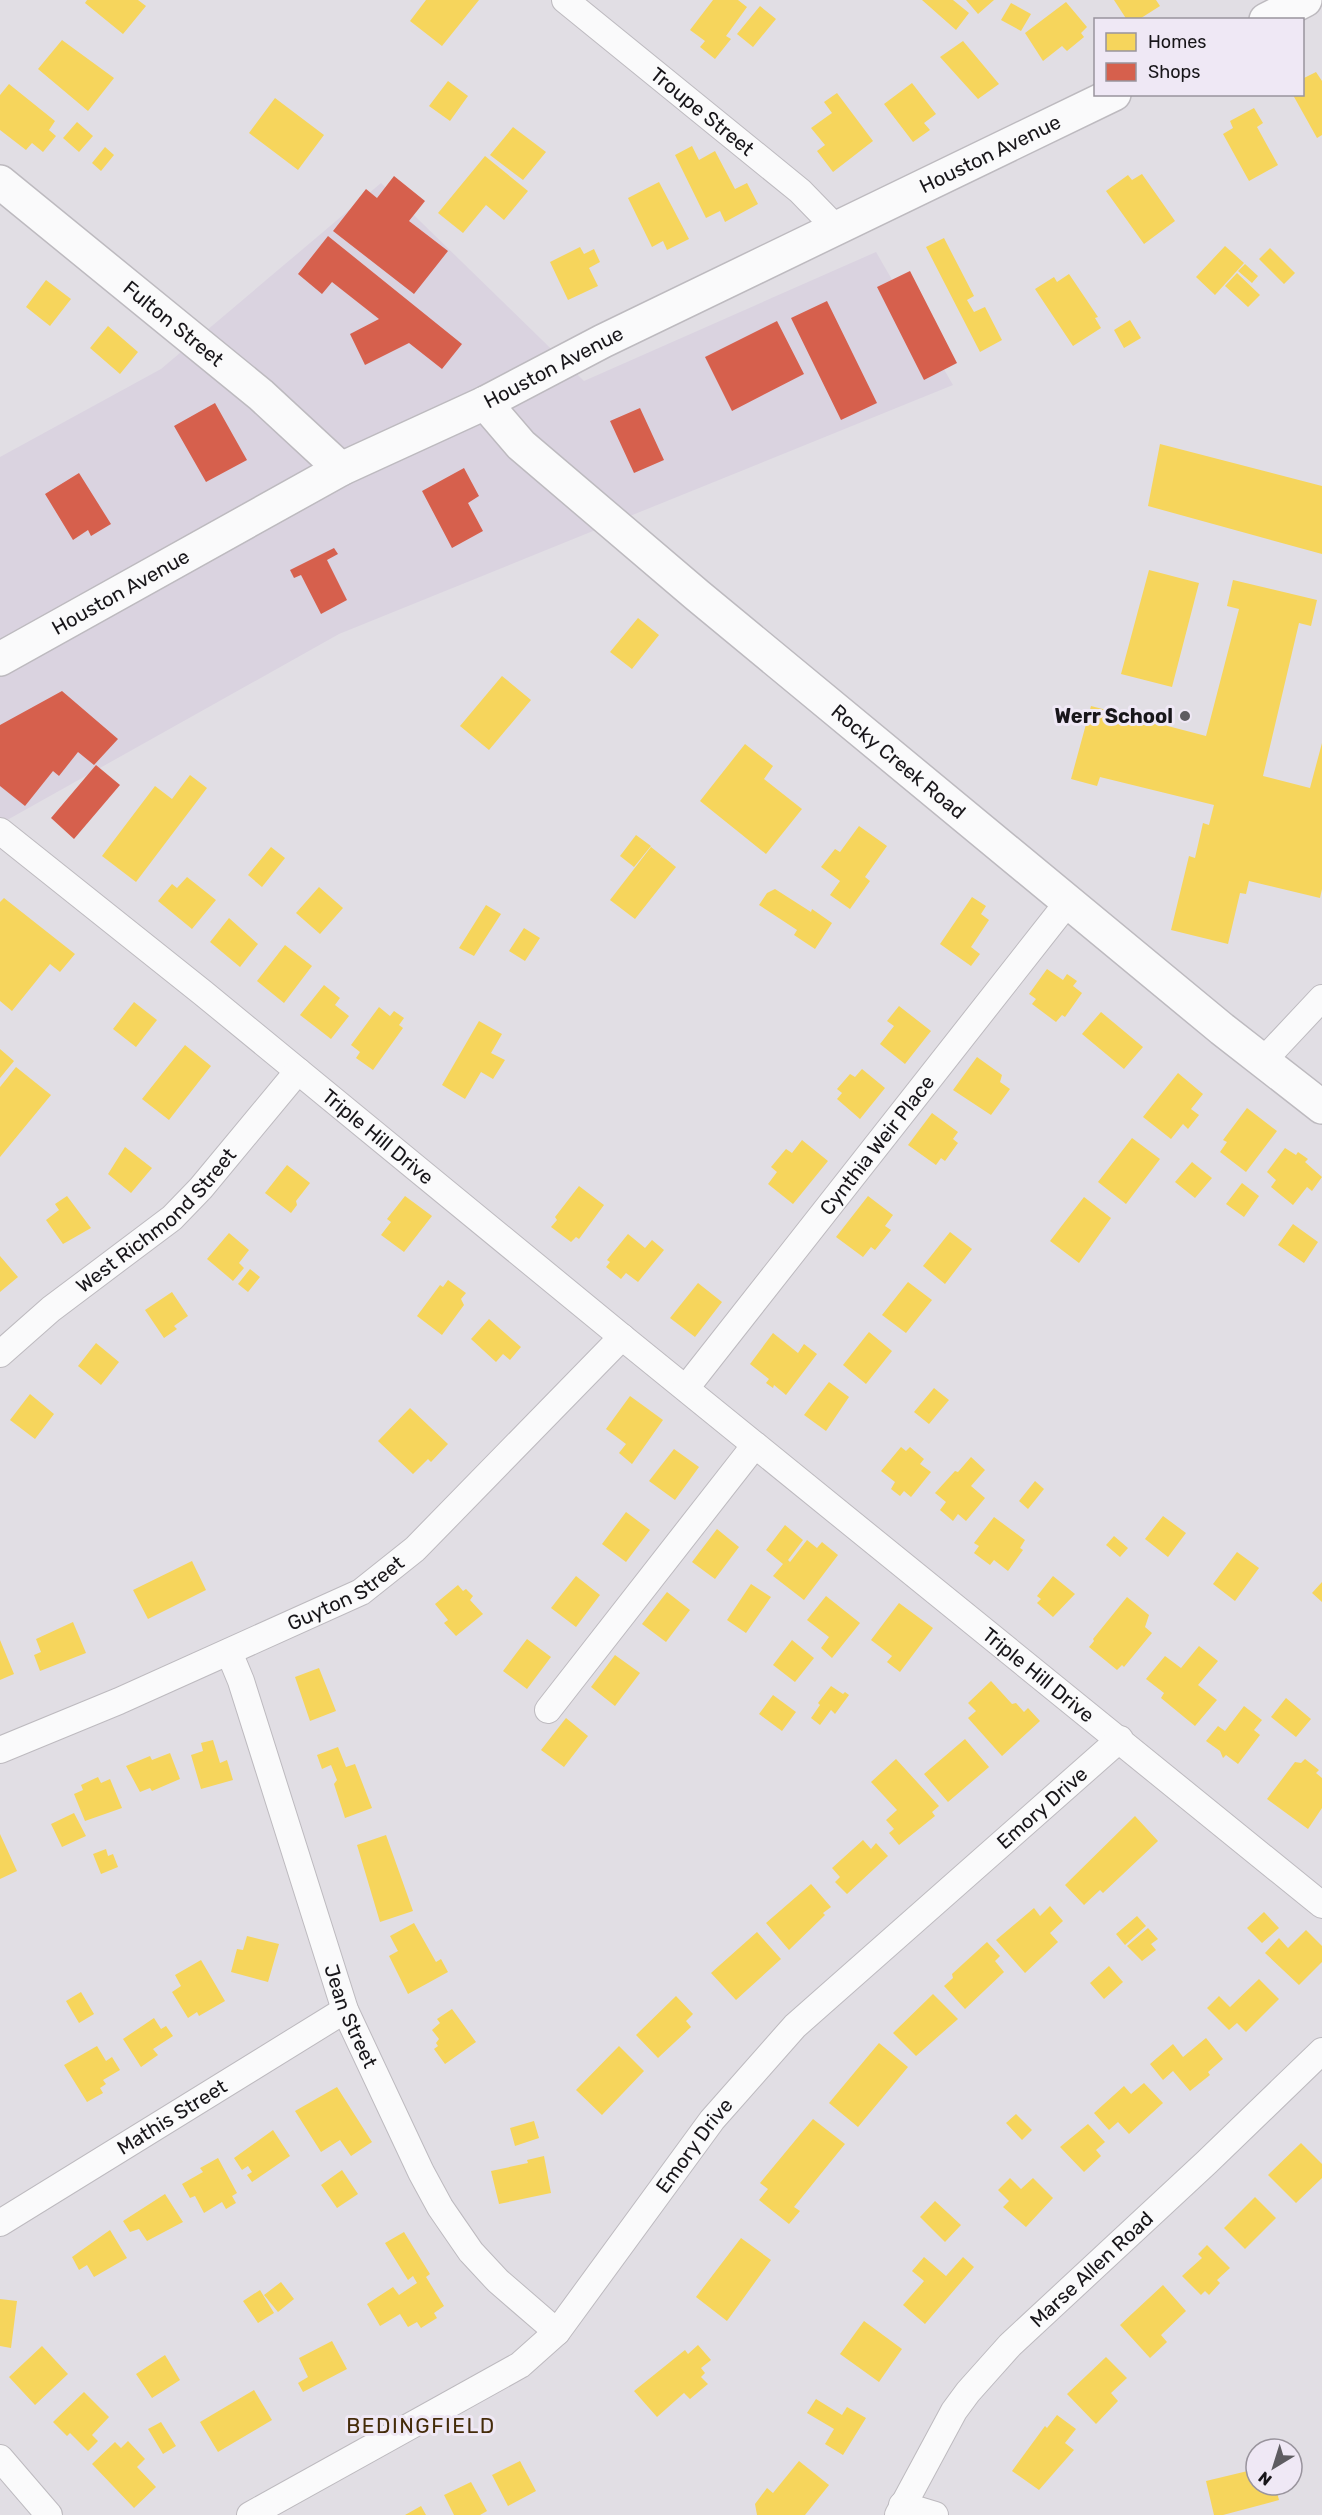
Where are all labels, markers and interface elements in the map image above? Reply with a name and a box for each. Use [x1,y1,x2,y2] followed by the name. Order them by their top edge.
[1094,18,1304,96] legend
[1148,31,1206,53] text: Homes
[1148,61,1200,83] text: Shops
[646,62,759,161] street label: Troupe Street
[916,110,1065,198] street label: Houston Avenue
[118,276,229,372] street label: Fulton Street
[480,321,627,413] street label: Houston Avenue
[47,544,194,640] street label: Houston Avenue
[827,699,970,824] street label: Rocky Creek Road
[1055,704,1173,728] place label: Werr School
[1178,709,1192,723] marker: Werr School
[815,1070,939,1220] street label: Cynthia Weir Place
[317,1084,439,1189] street label: Triple Hill Drive
[71,1143,241,1298] street label: West Richmond Street
[284,1551,409,1636] street label: Guyton Street
[977,1622,1099,1727] street label: Triple Hill Drive
[992,1762,1092,1854] street label: Emory Drive
[319,1961,382,2072] street label: Jean Street
[113,2074,231,2160] street label: Mathis Street
[651,2093,738,2198] street label: Emory Drive
[1025,2206,1158,2332] street label: Marse Allen Road
[346,2413,496,2438] district label: BEDINGFIELD
[1244,2437,1304,2497] north arrow
[1255,2467,1275,2489] text: N

